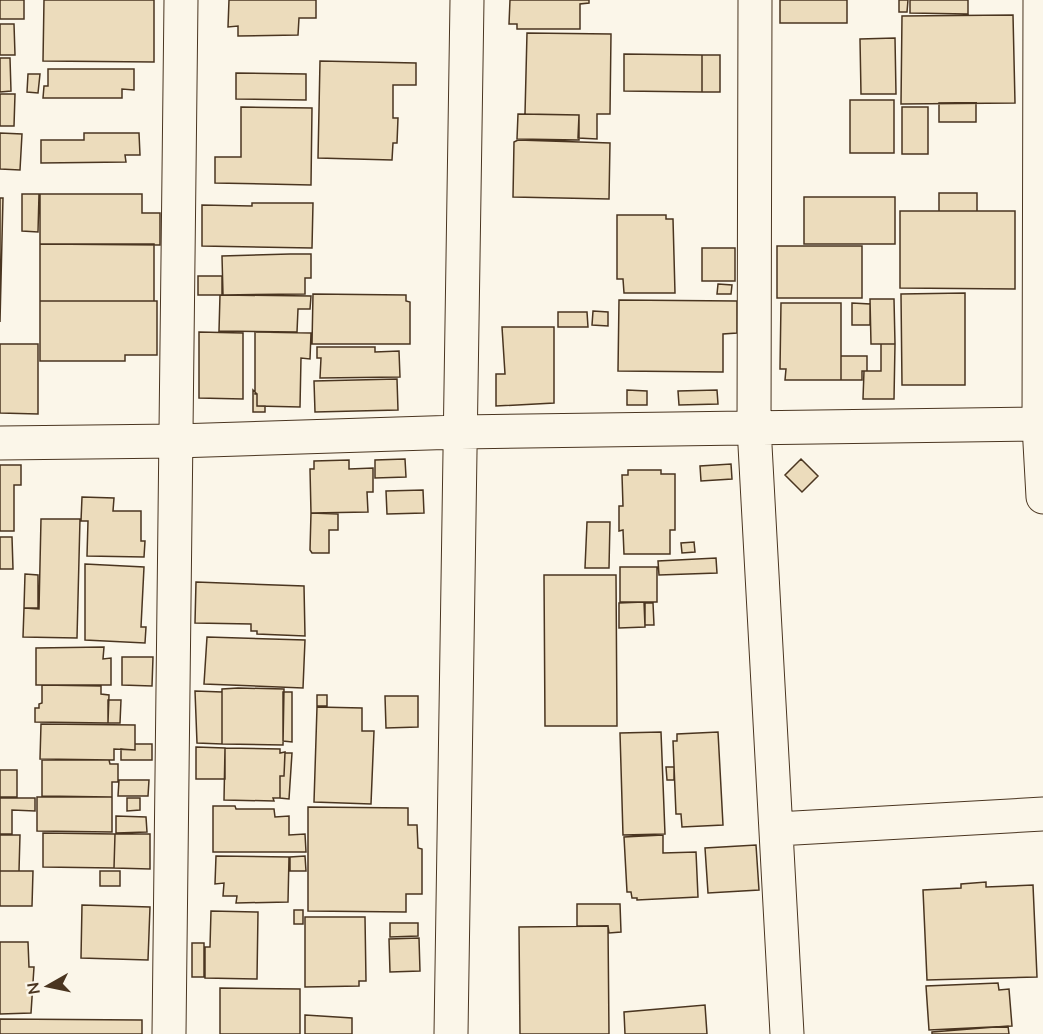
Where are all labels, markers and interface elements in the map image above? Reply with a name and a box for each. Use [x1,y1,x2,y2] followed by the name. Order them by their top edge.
[18,956,78,1016] north arrow
[22,981,44,996] text: N

